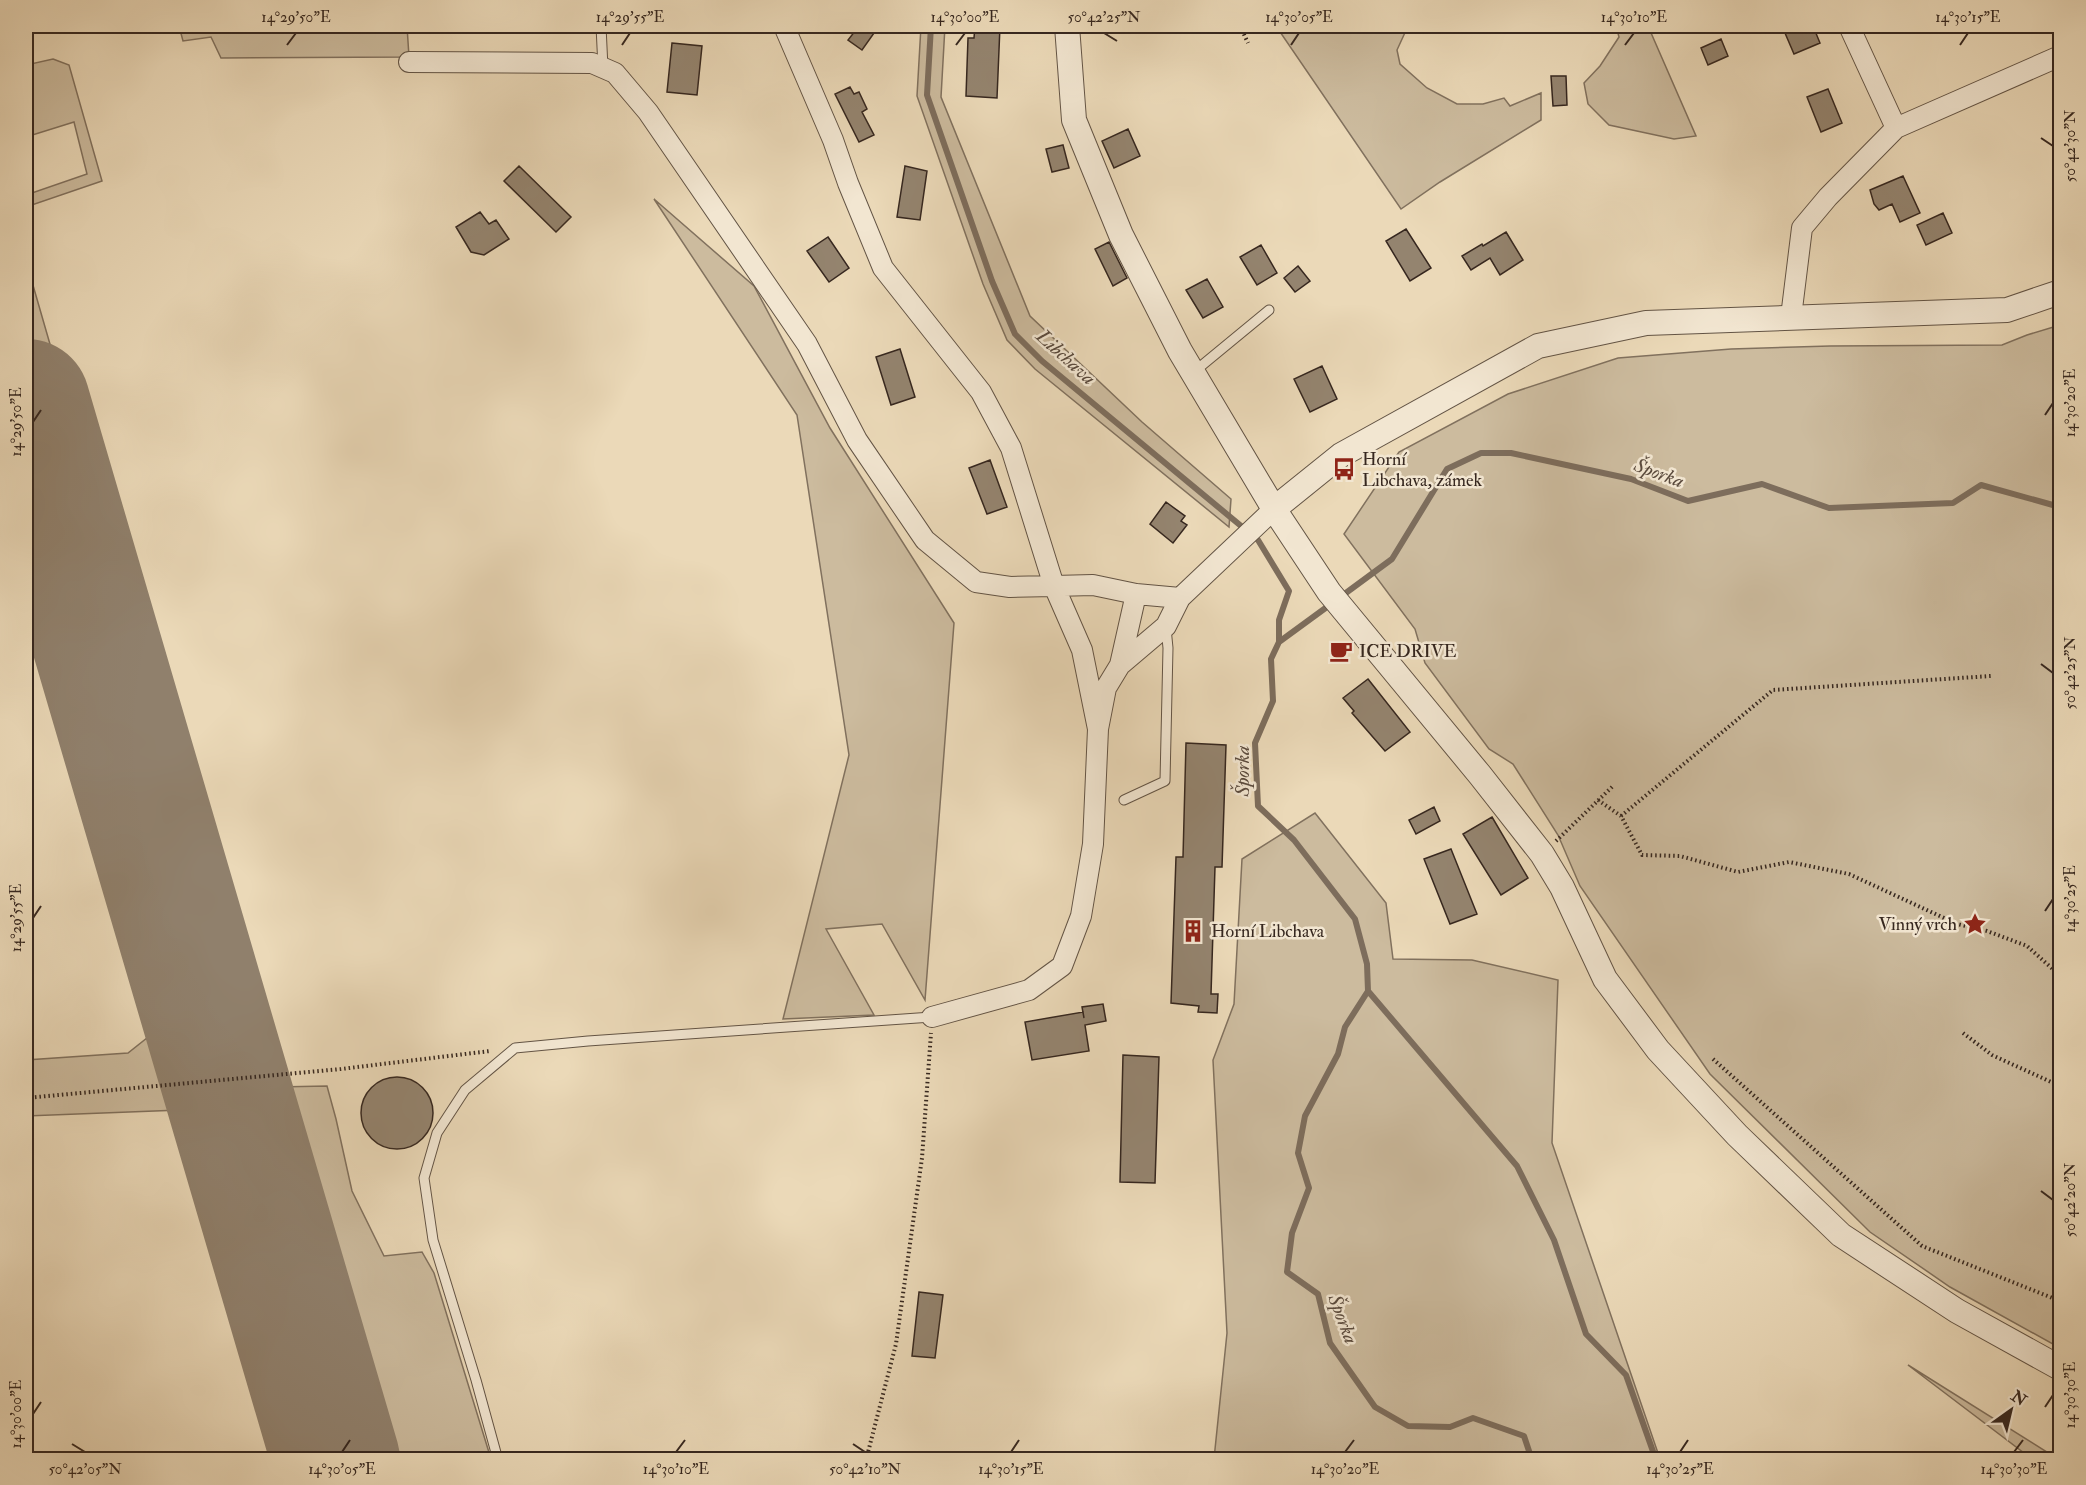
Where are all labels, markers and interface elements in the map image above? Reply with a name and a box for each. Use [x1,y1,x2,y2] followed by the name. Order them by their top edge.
[261,8,331,27] text: 14°29'50"E
[596,8,664,27] text: 14°29'55"E
[931,8,1000,27] text: 14°30'00"E
[1067,8,1141,27] text: 50°42'25"N
[1265,8,1333,27] text: 14°30'05"E
[1601,8,1667,27] text: 14°30'10"E
[1935,8,2001,27] text: 14°30'15"E
[2061,109,2080,182] text: 50°42'30"N
[1030,323,1101,390] water label: Libchava
[2061,368,2080,437] text: 14°30'20"E
[7,387,26,457] text: 14°29'50"E
[1362,448,1482,492] place label: Horní Libchava, zámek
[1630,452,1687,494] water label: Šporka
[1331,456,1357,482] bus stop icon: Horní Libchava, zámek
[2061,636,2080,710] text: 50°42'25"N
[1328,638,1354,664] cafe icon: ICE DRIVE
[1359,640,1456,663] place label: ICE DRIVE
[1230,745,1255,798] water label: Šporka
[2061,865,2080,933] text: 14°30'25"E
[7,884,26,952] text: 14°29'55"E
[1962,911,1988,937] place icon: Vinný vrch
[1878,913,1958,936] place label: Vinný vrch
[1180,918,1206,944] building icon: Horní Libchava
[1211,920,1325,943] place label: Horní Libchava
[2061,1162,2080,1237] text: 50°42'20"N
[1322,1290,1364,1347] water label: Šporka
[2061,1361,2080,1428] text: 14°30'30"E
[7,1379,26,1448] text: 14°30'00"E
[1981,1380,2041,1440] north arrow
[2006,1386,2031,1411] text: N
[48,1460,122,1479] text: 50°42'05"N
[308,1460,376,1479] text: 14°30'05"E
[643,1460,709,1479] text: 14°30'10"E
[829,1460,902,1479] text: 50°42'10"N
[978,1460,1044,1479] text: 14°30'15"E
[1311,1460,1380,1479] text: 14°30'20"E
[1646,1460,1714,1479] text: 14°30'25"E
[1981,1460,2048,1479] text: 14°30'30"E

